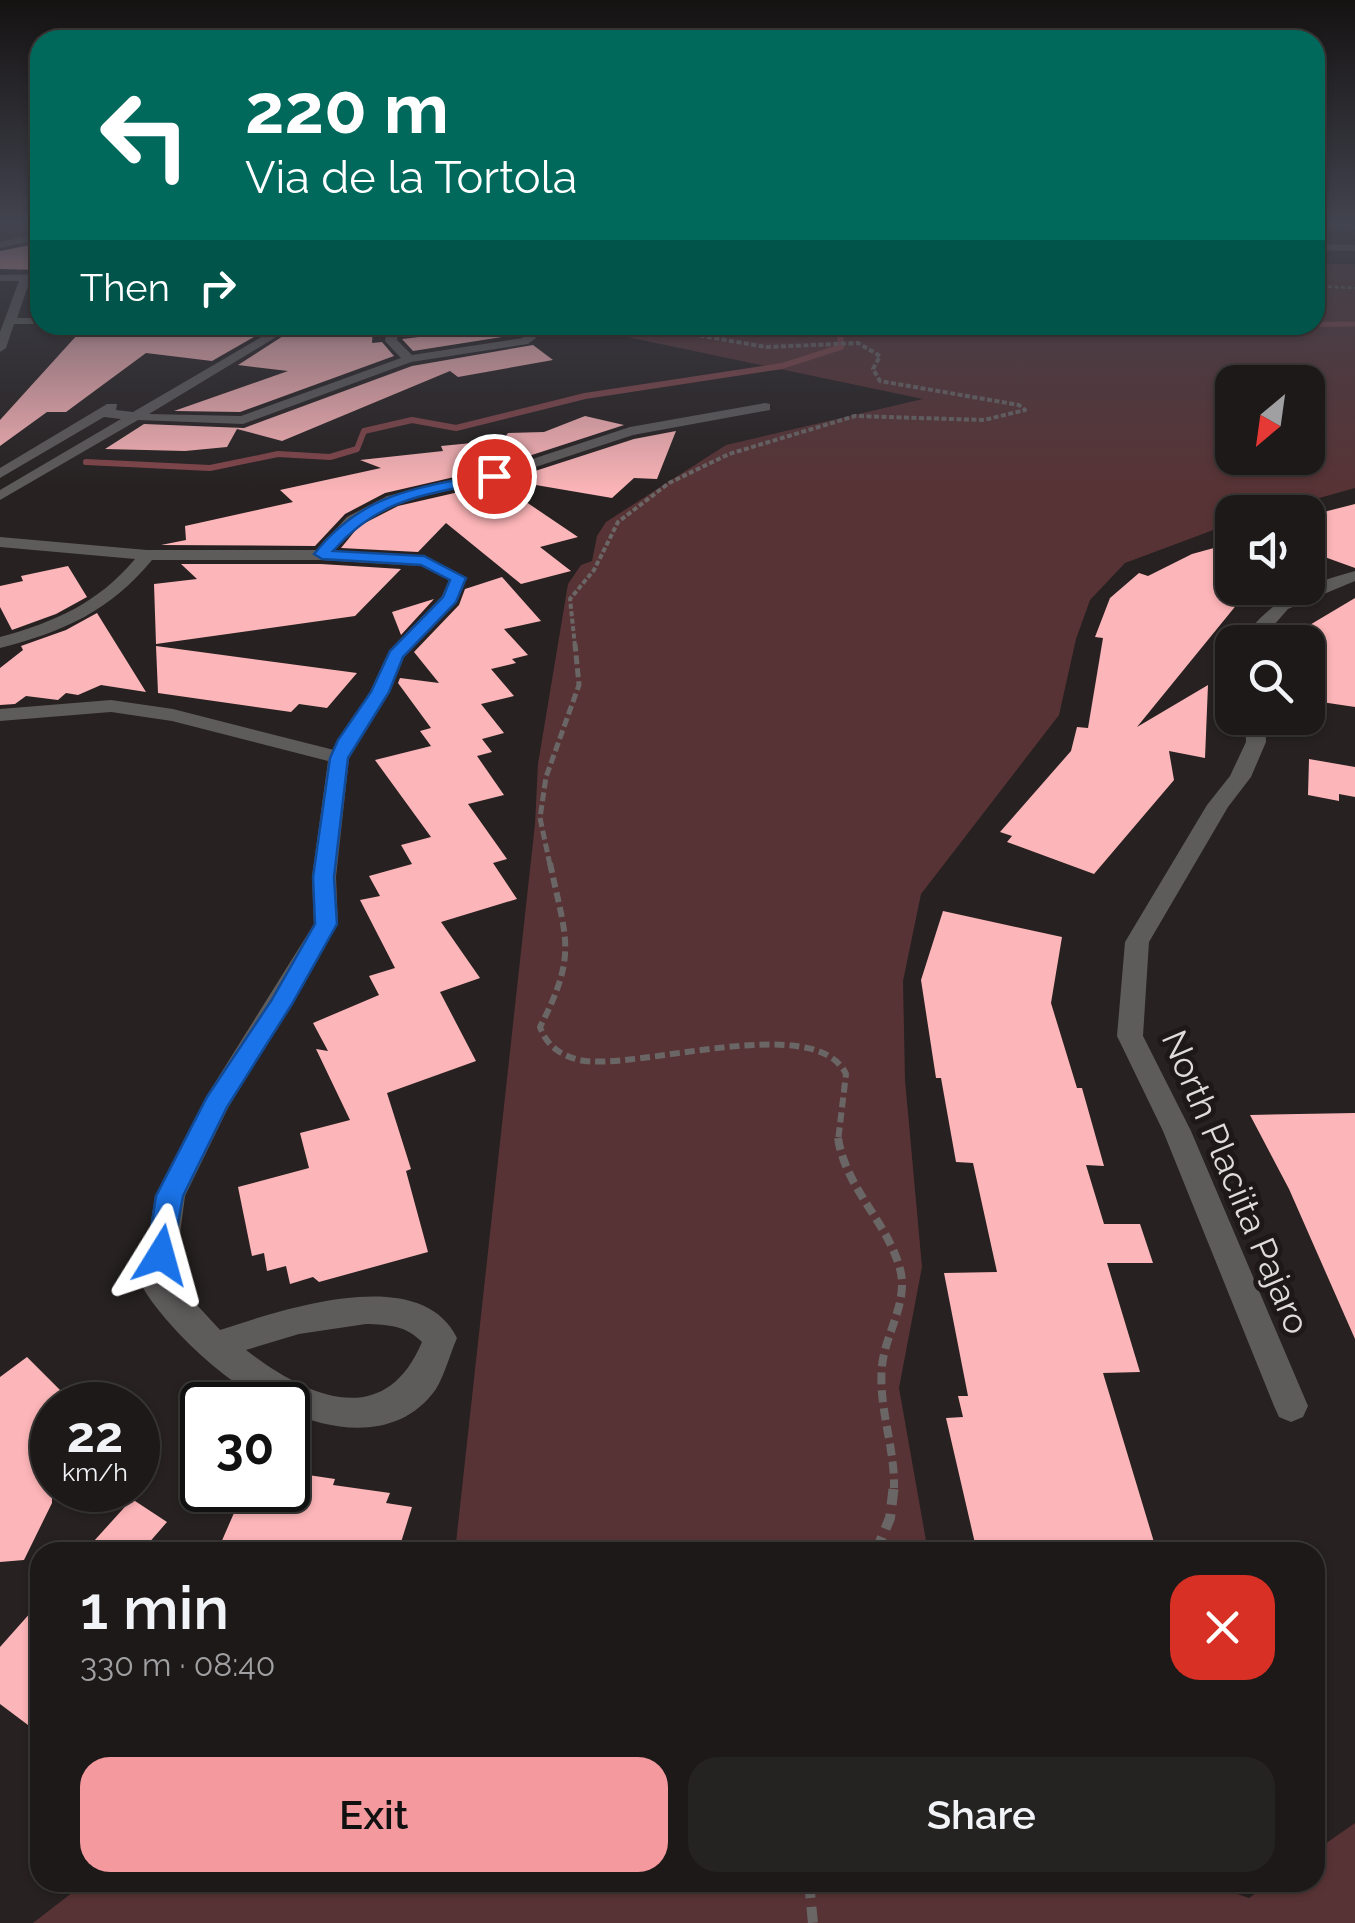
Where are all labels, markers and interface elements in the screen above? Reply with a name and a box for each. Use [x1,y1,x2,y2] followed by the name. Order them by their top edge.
[245,67,449,149] text: 220 m
[80,70,210,200] icon: left
[245,151,577,204] text: Via de la Tortola
[190,260,245,315] icon: right
[80,265,170,310] text: Then
[1215,365,1325,475] north arrow
[1215,365,1325,735] map controls
[452,434,537,519] pin
[467,449,522,504] icon: arrive
[1215,495,1325,605] button: sound
[1215,625,1325,735] button: search
[1154,1024,1318,1340] street label: North Placiita Pajaro
[109,1203,213,1307] position arrow
[180,1382,310,1512] speed limit sign: 30
[67,1405,123,1464] text: 22
[62,1457,128,1487] text: km/h
[80,1573,229,1643] text: 1 min
[1170,1575,1275,1680] button: close
[80,1646,275,1683] text: 330 m · 08:40
[80,1757,668,1872] button: Exit
[688,1757,1275,1872] button: Share

